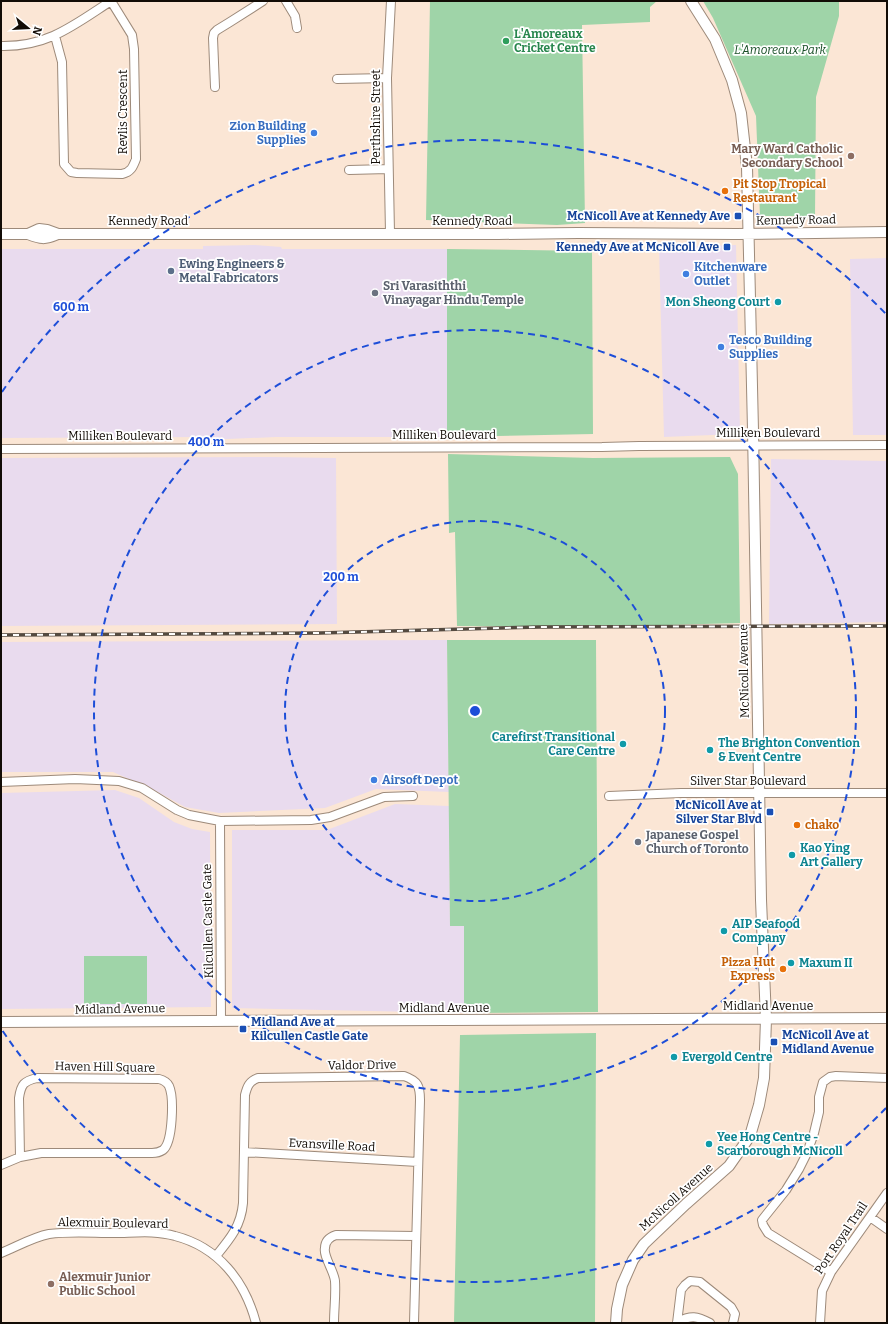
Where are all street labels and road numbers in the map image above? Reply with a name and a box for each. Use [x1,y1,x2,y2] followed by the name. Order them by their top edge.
[116,69,130,154] street label: Revlis Crescent
[369,69,383,165] street label: Perthshire Street
[756,212,836,228] street label: Kennedy Road
[108,214,188,228] street label: Kennedy Road
[432,214,512,228] street label: Kennedy Road
[716,426,820,440] street label: Milliken Boulevard
[392,428,496,442] street label: Milliken Boulevard
[68,429,172,443] street label: Milliken Boulevard
[736,624,752,718] street label: McNicoll Avenue
[690,774,806,788] street label: Silver Star Boulevard
[200,864,216,978] street label: Kilcullen Castle Gate
[723,999,813,1013] street label: Midland Avenue
[75,1001,165,1017] street label: Midland Avenue
[399,1001,489,1015] street label: Midland Avenue
[328,1057,396,1073] street label: Valdor Drive
[55,1059,155,1075] street label: Haven Hill Square
[288,1136,376,1154] street label: Evansville Road
[636,1160,716,1234] street label: McNicoll Avenue
[812,1199,871,1277] street label: Port Royal Trail
[57,1215,169,1231] street label: Alexmuir Boulevard

